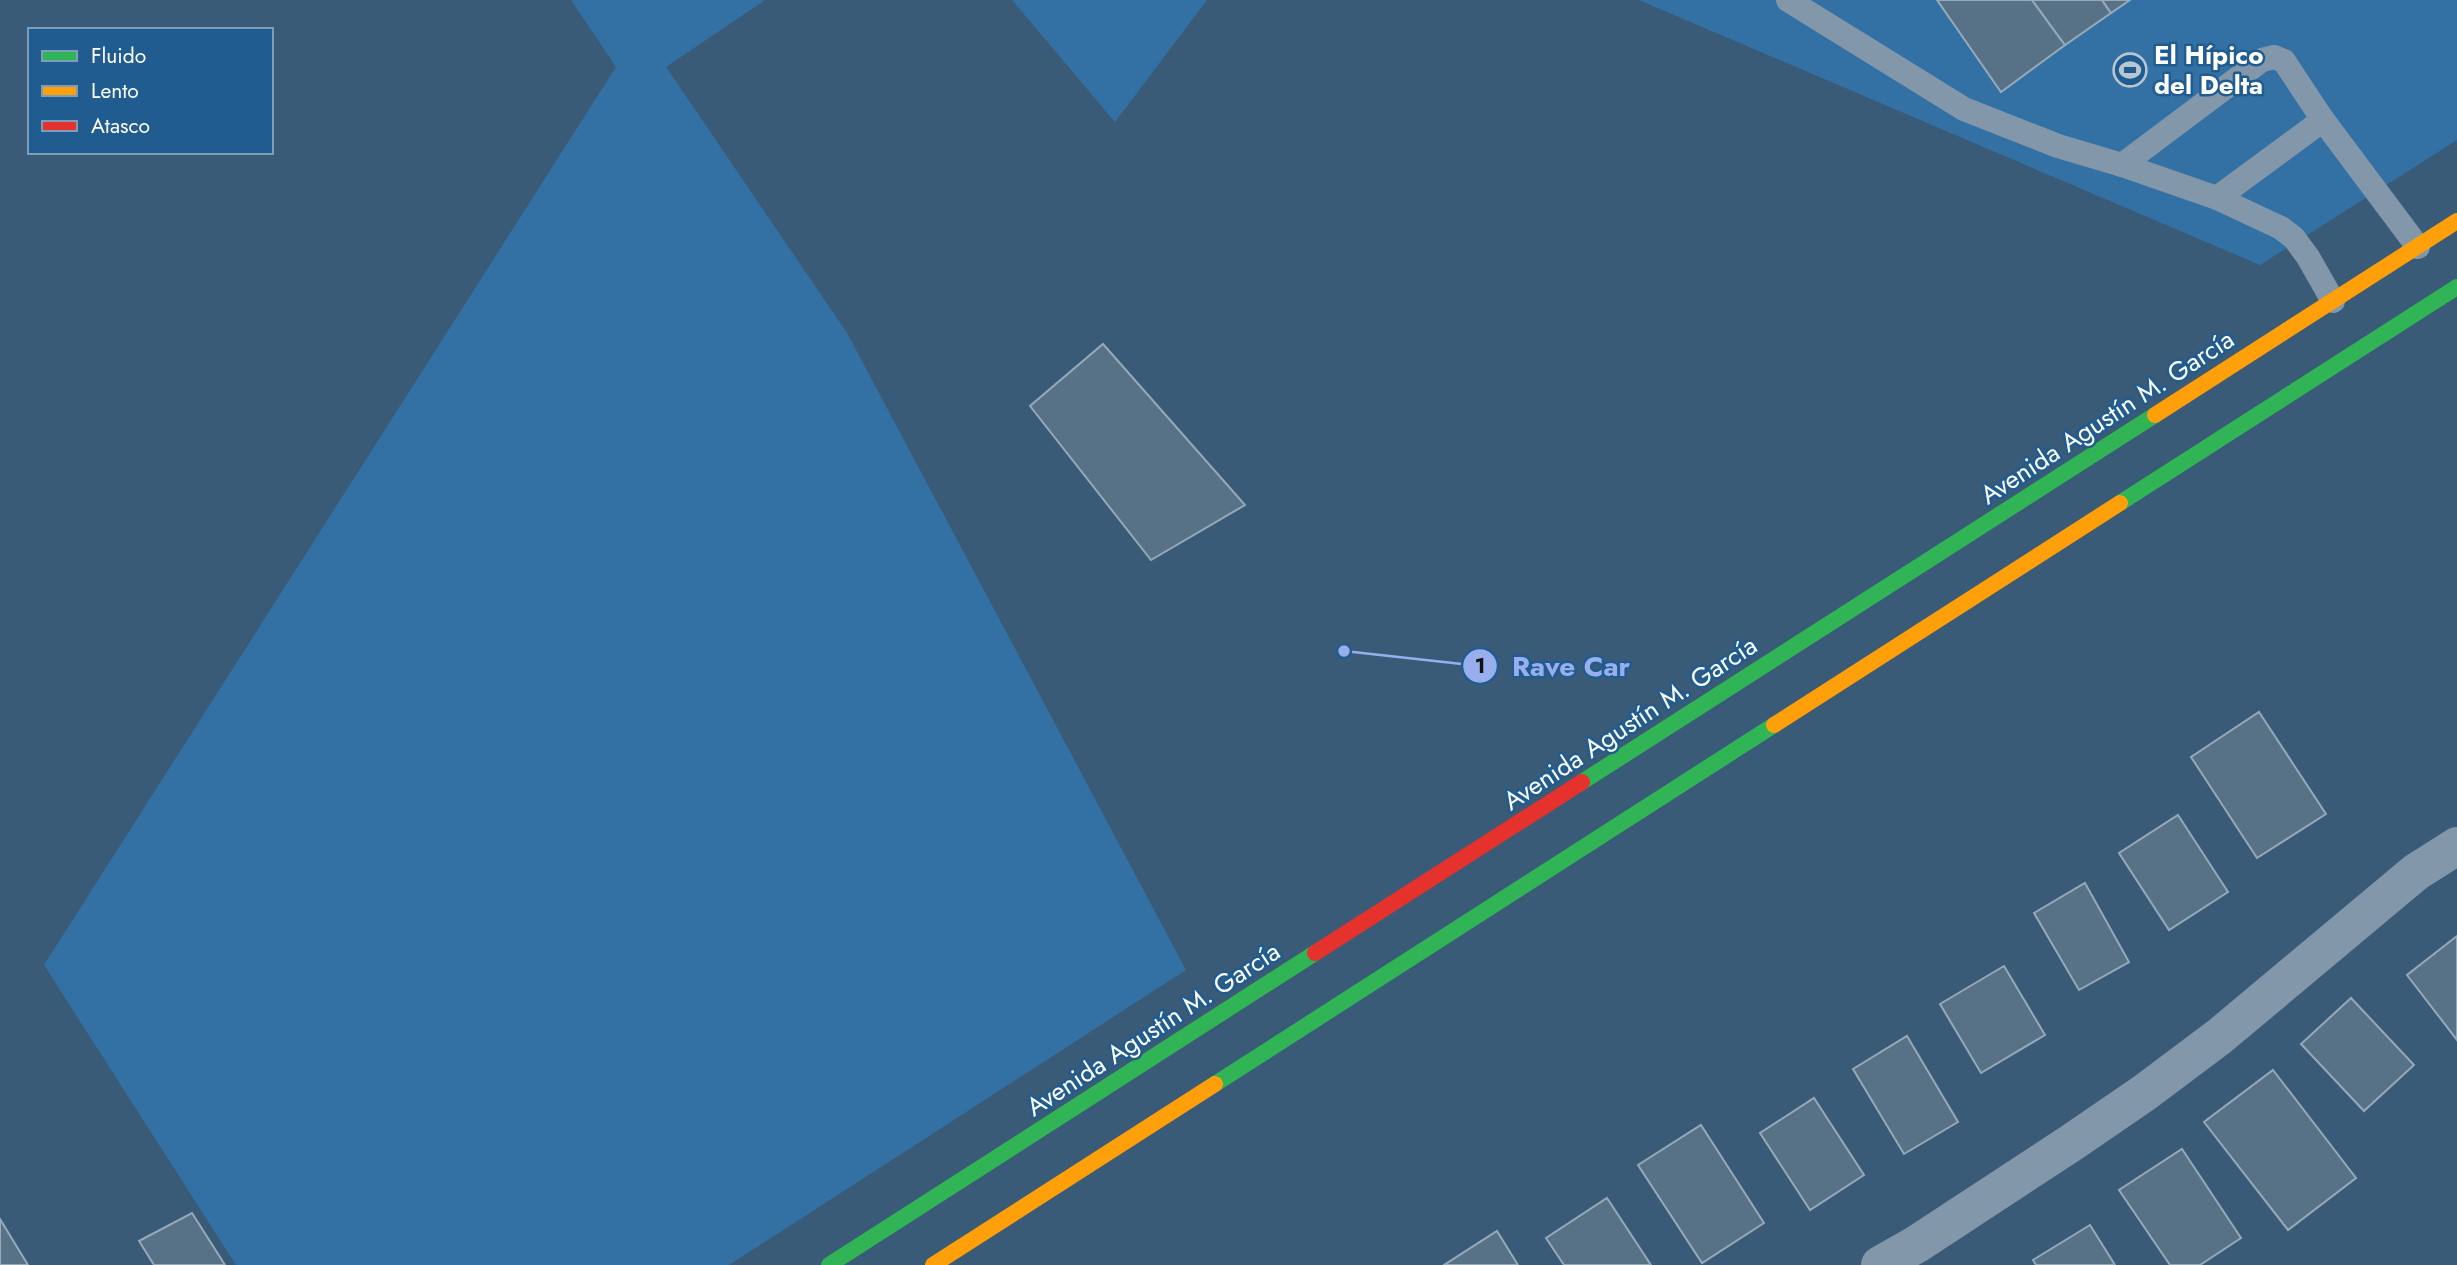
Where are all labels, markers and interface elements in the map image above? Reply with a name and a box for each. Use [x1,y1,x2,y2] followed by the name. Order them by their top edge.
[28,28,273,154] legend
[2154,36,2264,104] place label: El Hípico del Delta
[91,41,146,71] text: Fluido
[2111,51,2149,89] sports icon: El Hípico del Delta
[91,76,139,106] text: Lento
[91,111,150,141] text: Atasco
[1973,320,2241,514] street label: Avenida Agustín M. García
[1496,626,1764,820] street label: Avenida Agustín M. García
[1463,642,1644,691] callout: Rave Car
[1512,646,1631,687] text: Rave Car
[1475,651,1485,681] text: 1
[1019,932,1287,1126] street label: Avenida Agustín M. García

